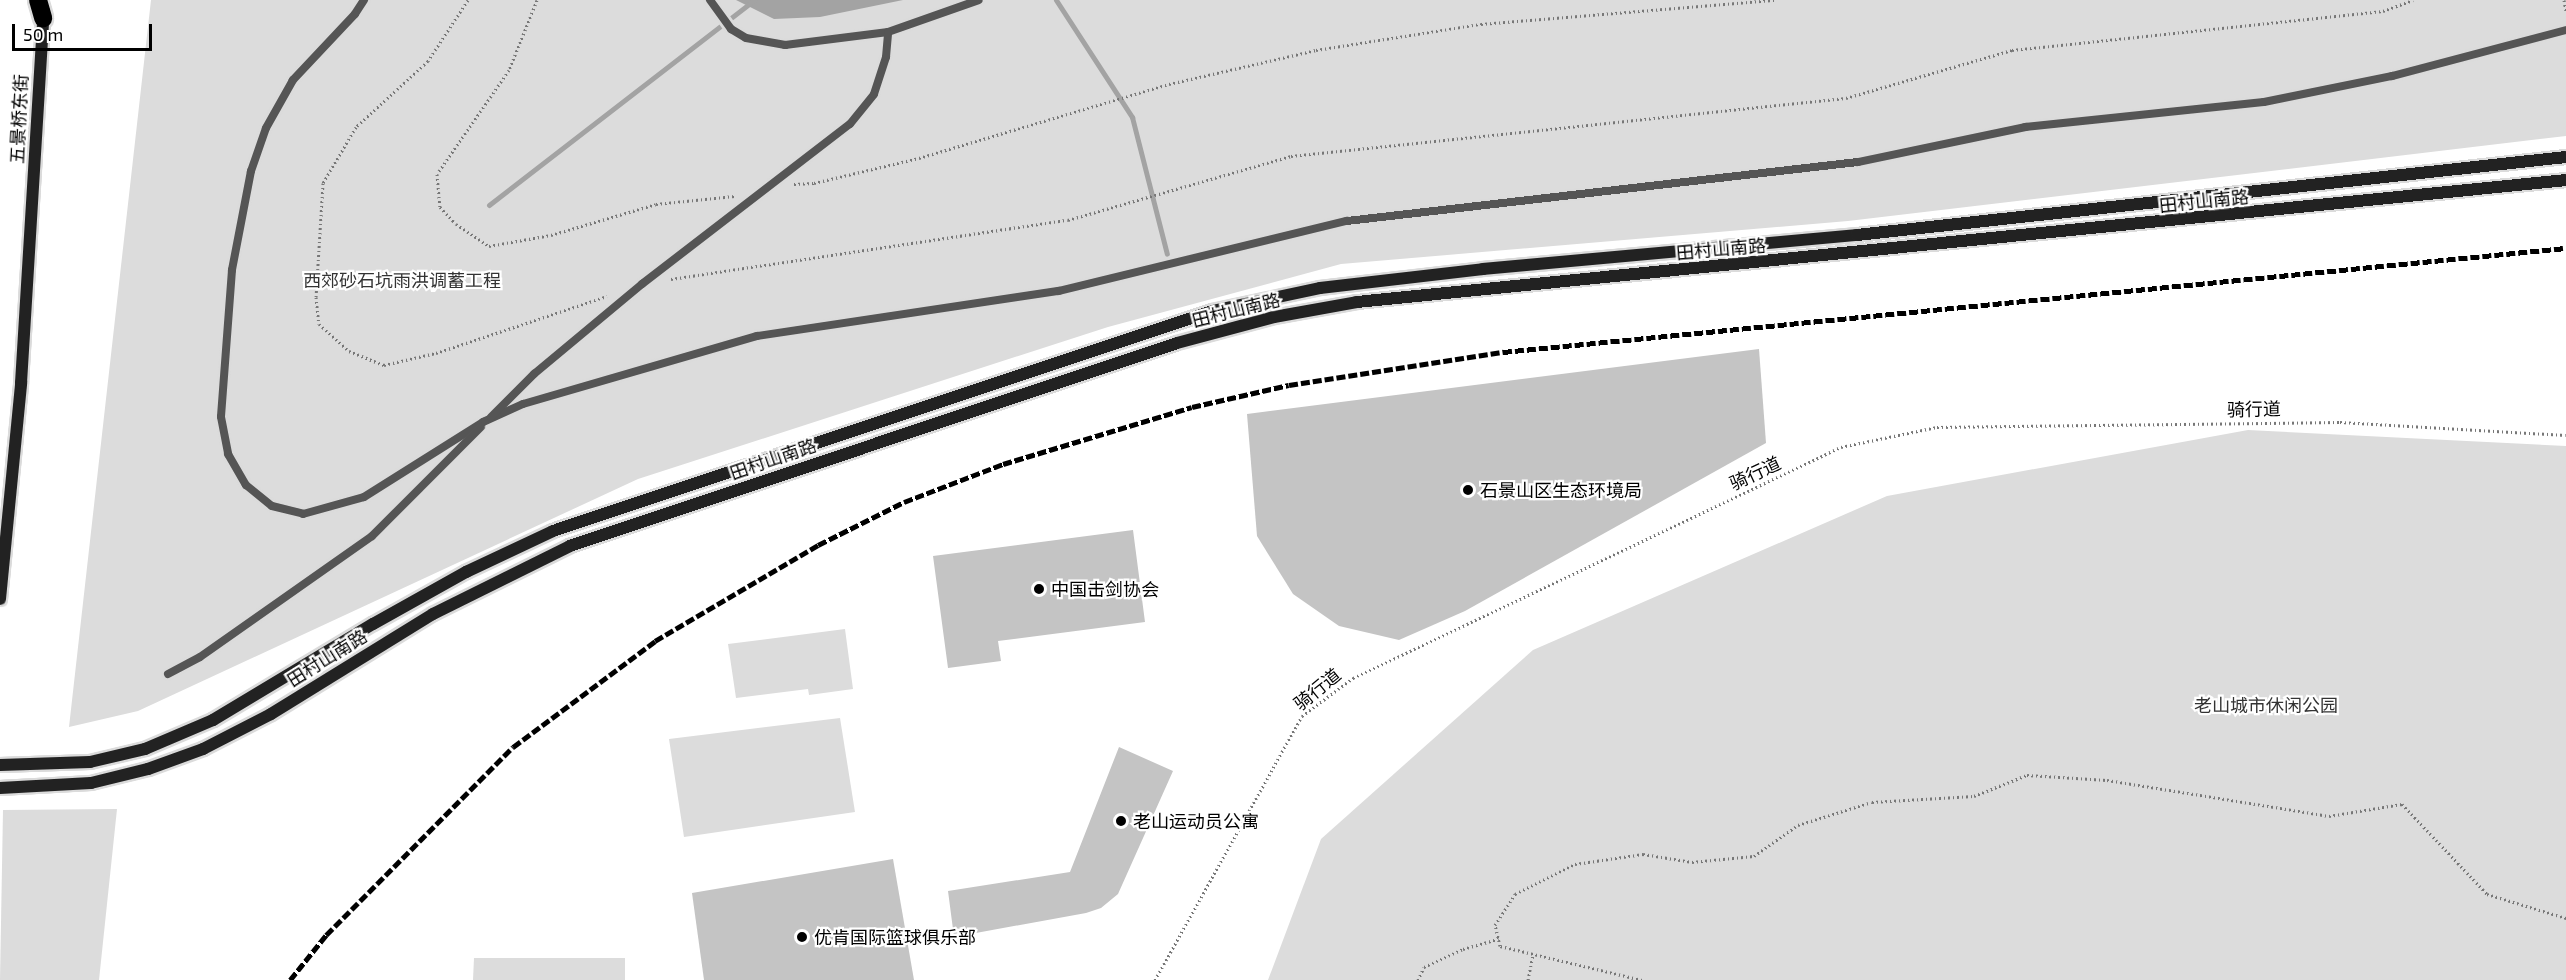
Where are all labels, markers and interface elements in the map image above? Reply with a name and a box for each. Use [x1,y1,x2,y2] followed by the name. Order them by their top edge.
[15,12,154,50] scale bar
[23,23,63,45] text: 50 m
[6,73,32,165] street label: 五景桥东街
[2158,186,2250,216] street label: 田村山南路
[1675,234,1767,264] street label: 田村山南路
[303,269,501,291] park label: 西郊砂石坑雨洪调蓄工程
[1190,289,1282,331] street label: 田村山南路
[2227,398,2281,420] street label: 骑行道
[727,434,819,484] street label: 田村山南路
[1726,452,1784,494] street label: 骑行道
[1480,479,1642,501] place label: 石景山区生态环境局
[1461,483,1475,497] marker: 石景山区生态环境局
[1051,578,1159,600] place label: 中国击剑协会
[1032,582,1046,596] marker: 中国击剑协会
[283,625,371,691] street label: 田村山南路
[1289,664,1345,714] street label: 骑行道
[2194,694,2338,716] park label: 老山城市休闲公园
[1133,810,1259,832] place label: 老山运动员公寓
[1114,814,1128,828] marker: 老山运动员公寓
[814,926,976,948] place label: 优肯国际篮球俱乐部
[795,930,809,944] marker: 优肯国际篮球俱乐部

